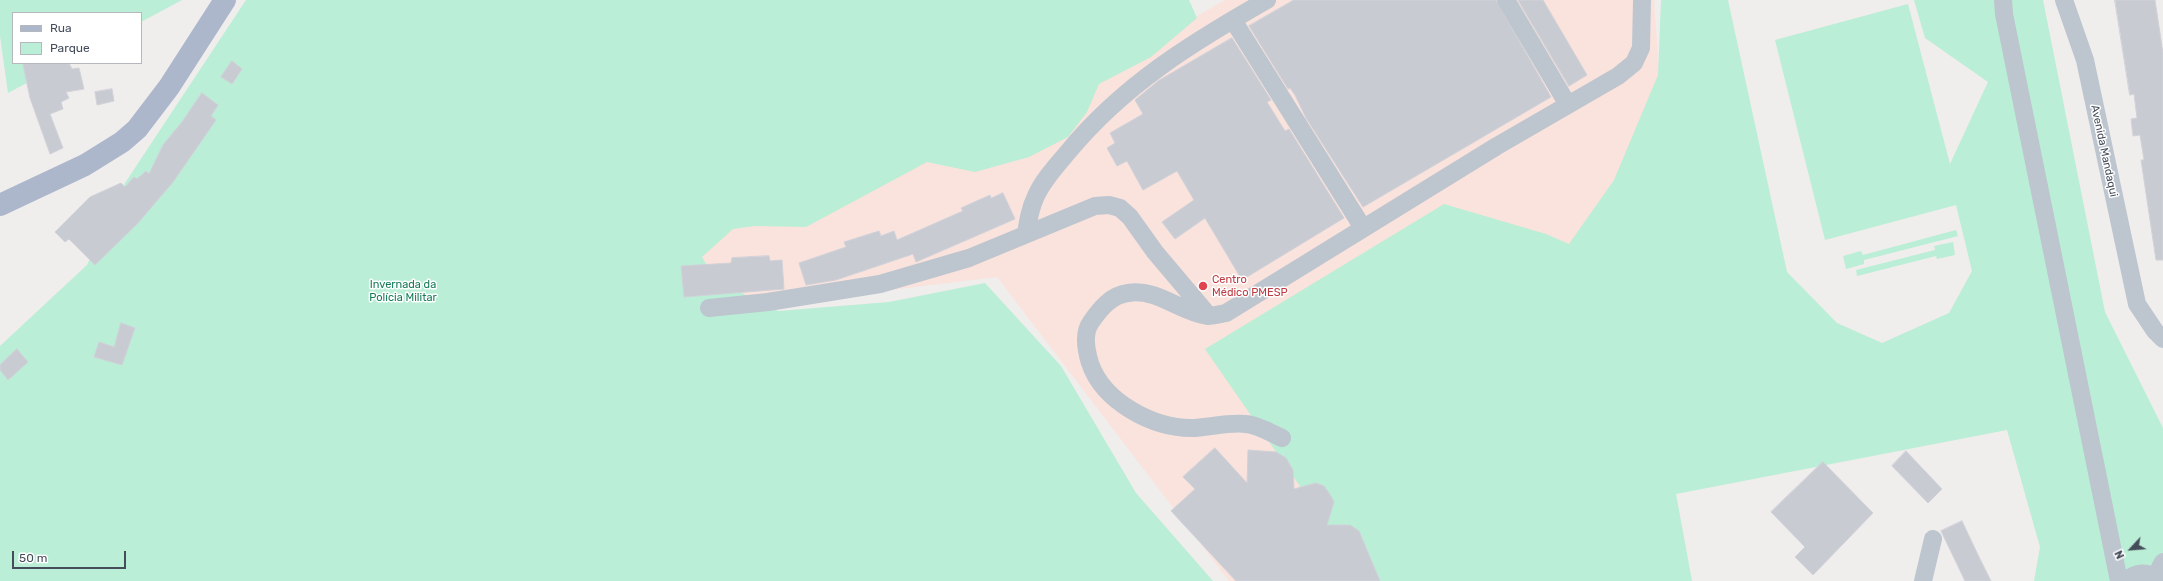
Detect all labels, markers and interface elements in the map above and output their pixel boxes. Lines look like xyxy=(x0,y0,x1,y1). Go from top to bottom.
legend xyxy=(12,12,142,64)
text: Rua xyxy=(50,21,72,35)
text: Parque xyxy=(50,41,90,55)
street label: Avenida Mandaqui xyxy=(2088,104,2120,198)
place label: Centro Médico PMESP xyxy=(1212,273,1288,299)
park label: Invernada da Polícia Militar xyxy=(369,278,437,304)
marker: Centro Médico PMESP xyxy=(1197,280,1209,292)
north arrow xyxy=(2111,529,2151,569)
scale bar xyxy=(14,543,128,569)
text: N xyxy=(2112,548,2127,561)
text: 50 m xyxy=(19,551,47,565)

